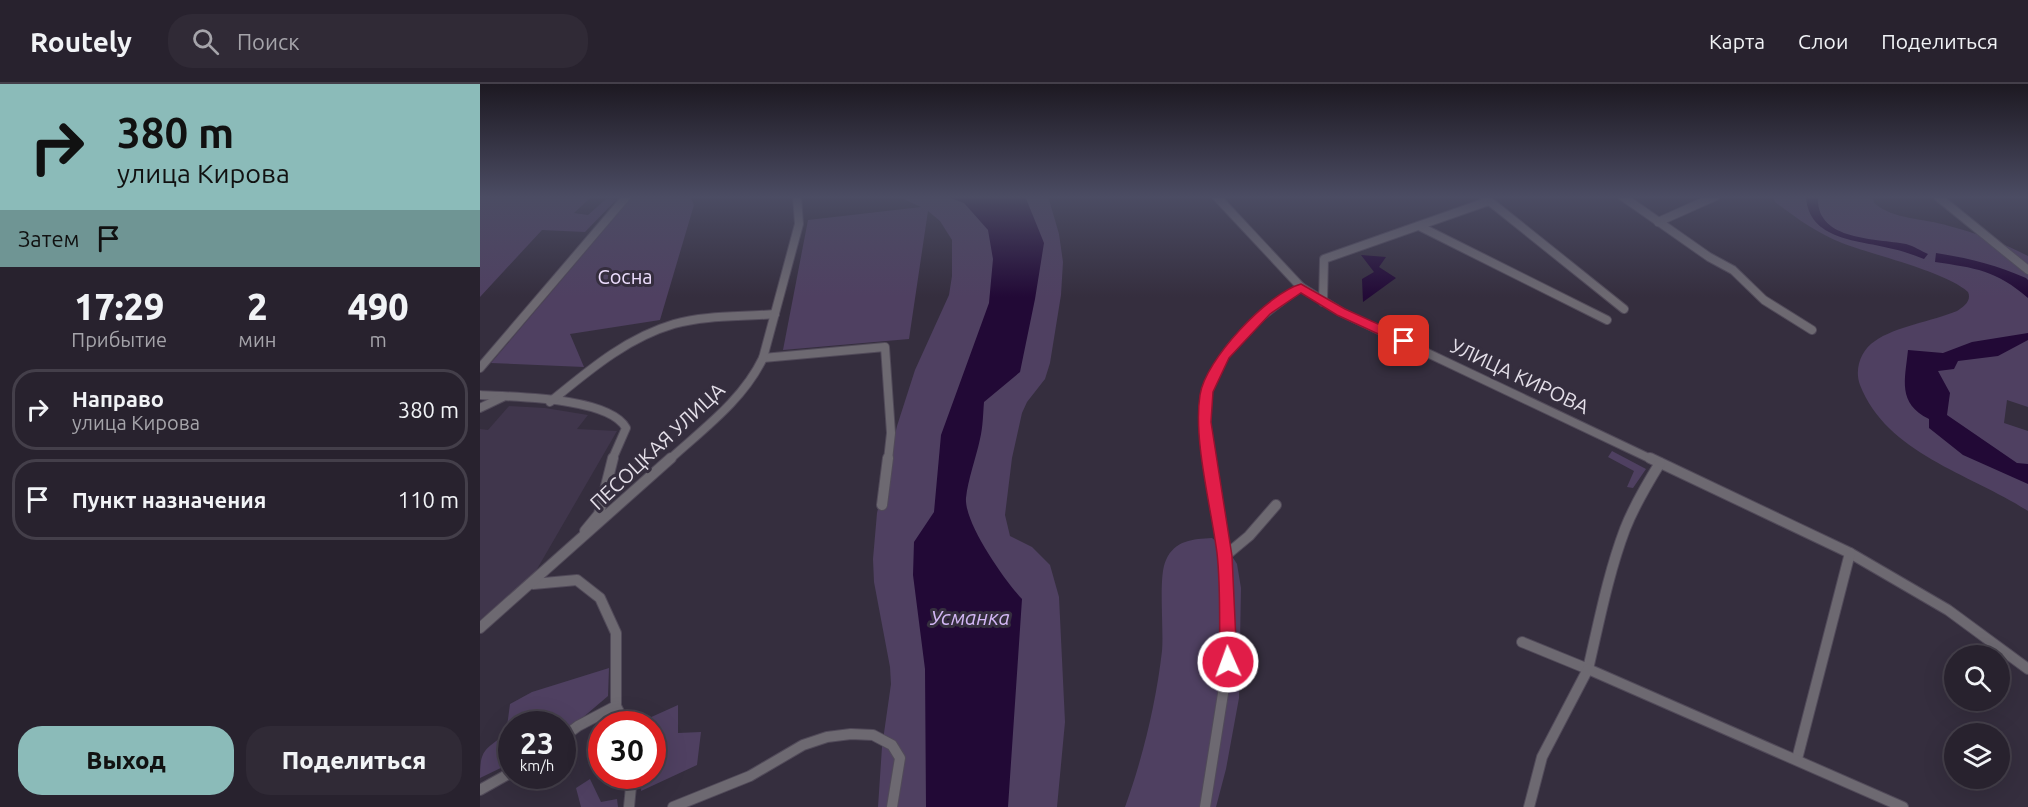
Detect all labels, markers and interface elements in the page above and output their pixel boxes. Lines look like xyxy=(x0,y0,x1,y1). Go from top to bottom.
search box xyxy=(168,14,588,68)
icon: search xyxy=(189,25,222,58)
text: Routely xyxy=(30,26,132,57)
text: Поиск xyxy=(237,29,300,54)
text: Карта xyxy=(1709,29,1765,53)
text: Слои xyxy=(1798,29,1848,53)
text: Поделиться xyxy=(1881,29,1998,53)
icon: right xyxy=(18,108,96,186)
text: 380 m xyxy=(117,109,234,156)
text: улица Кирова xyxy=(117,158,290,188)
icon: arrive xyxy=(92,222,125,255)
text: Затем xyxy=(18,226,80,251)
park label: Сосна xyxy=(597,265,653,288)
text: 17:29 xyxy=(74,286,164,327)
text: 2 xyxy=(247,286,268,327)
text: 490 xyxy=(348,286,409,327)
pin xyxy=(1378,315,1429,366)
icon: arrive xyxy=(1387,324,1420,357)
text: Прибытие xyxy=(71,328,167,351)
text: мин xyxy=(238,328,276,351)
text: m xyxy=(370,328,387,351)
street label: УЛИЦА КИРОВА xyxy=(1447,334,1593,418)
street label: ПЕСОЦКАЯ УЛИЦА xyxy=(585,378,729,514)
text: Направо xyxy=(72,386,164,411)
icon: right xyxy=(21,393,54,426)
text: 380 m xyxy=(398,397,459,422)
text: улица Кирова xyxy=(72,411,200,434)
icon: arrive xyxy=(21,483,54,516)
text: Пункт назначения xyxy=(72,487,266,512)
text: 110 m xyxy=(398,487,459,512)
water label: Усманка xyxy=(929,605,1010,629)
position arrow xyxy=(1196,630,1260,694)
map controls xyxy=(1944,645,2010,789)
button: search xyxy=(1944,645,2010,711)
speed limit sign: 30 xyxy=(588,711,666,789)
button: layers xyxy=(1944,723,2010,789)
button: Выход xyxy=(18,726,234,795)
button: Поделиться xyxy=(246,726,462,795)
text: 23 xyxy=(520,726,554,760)
text: km/h xyxy=(520,757,554,774)

